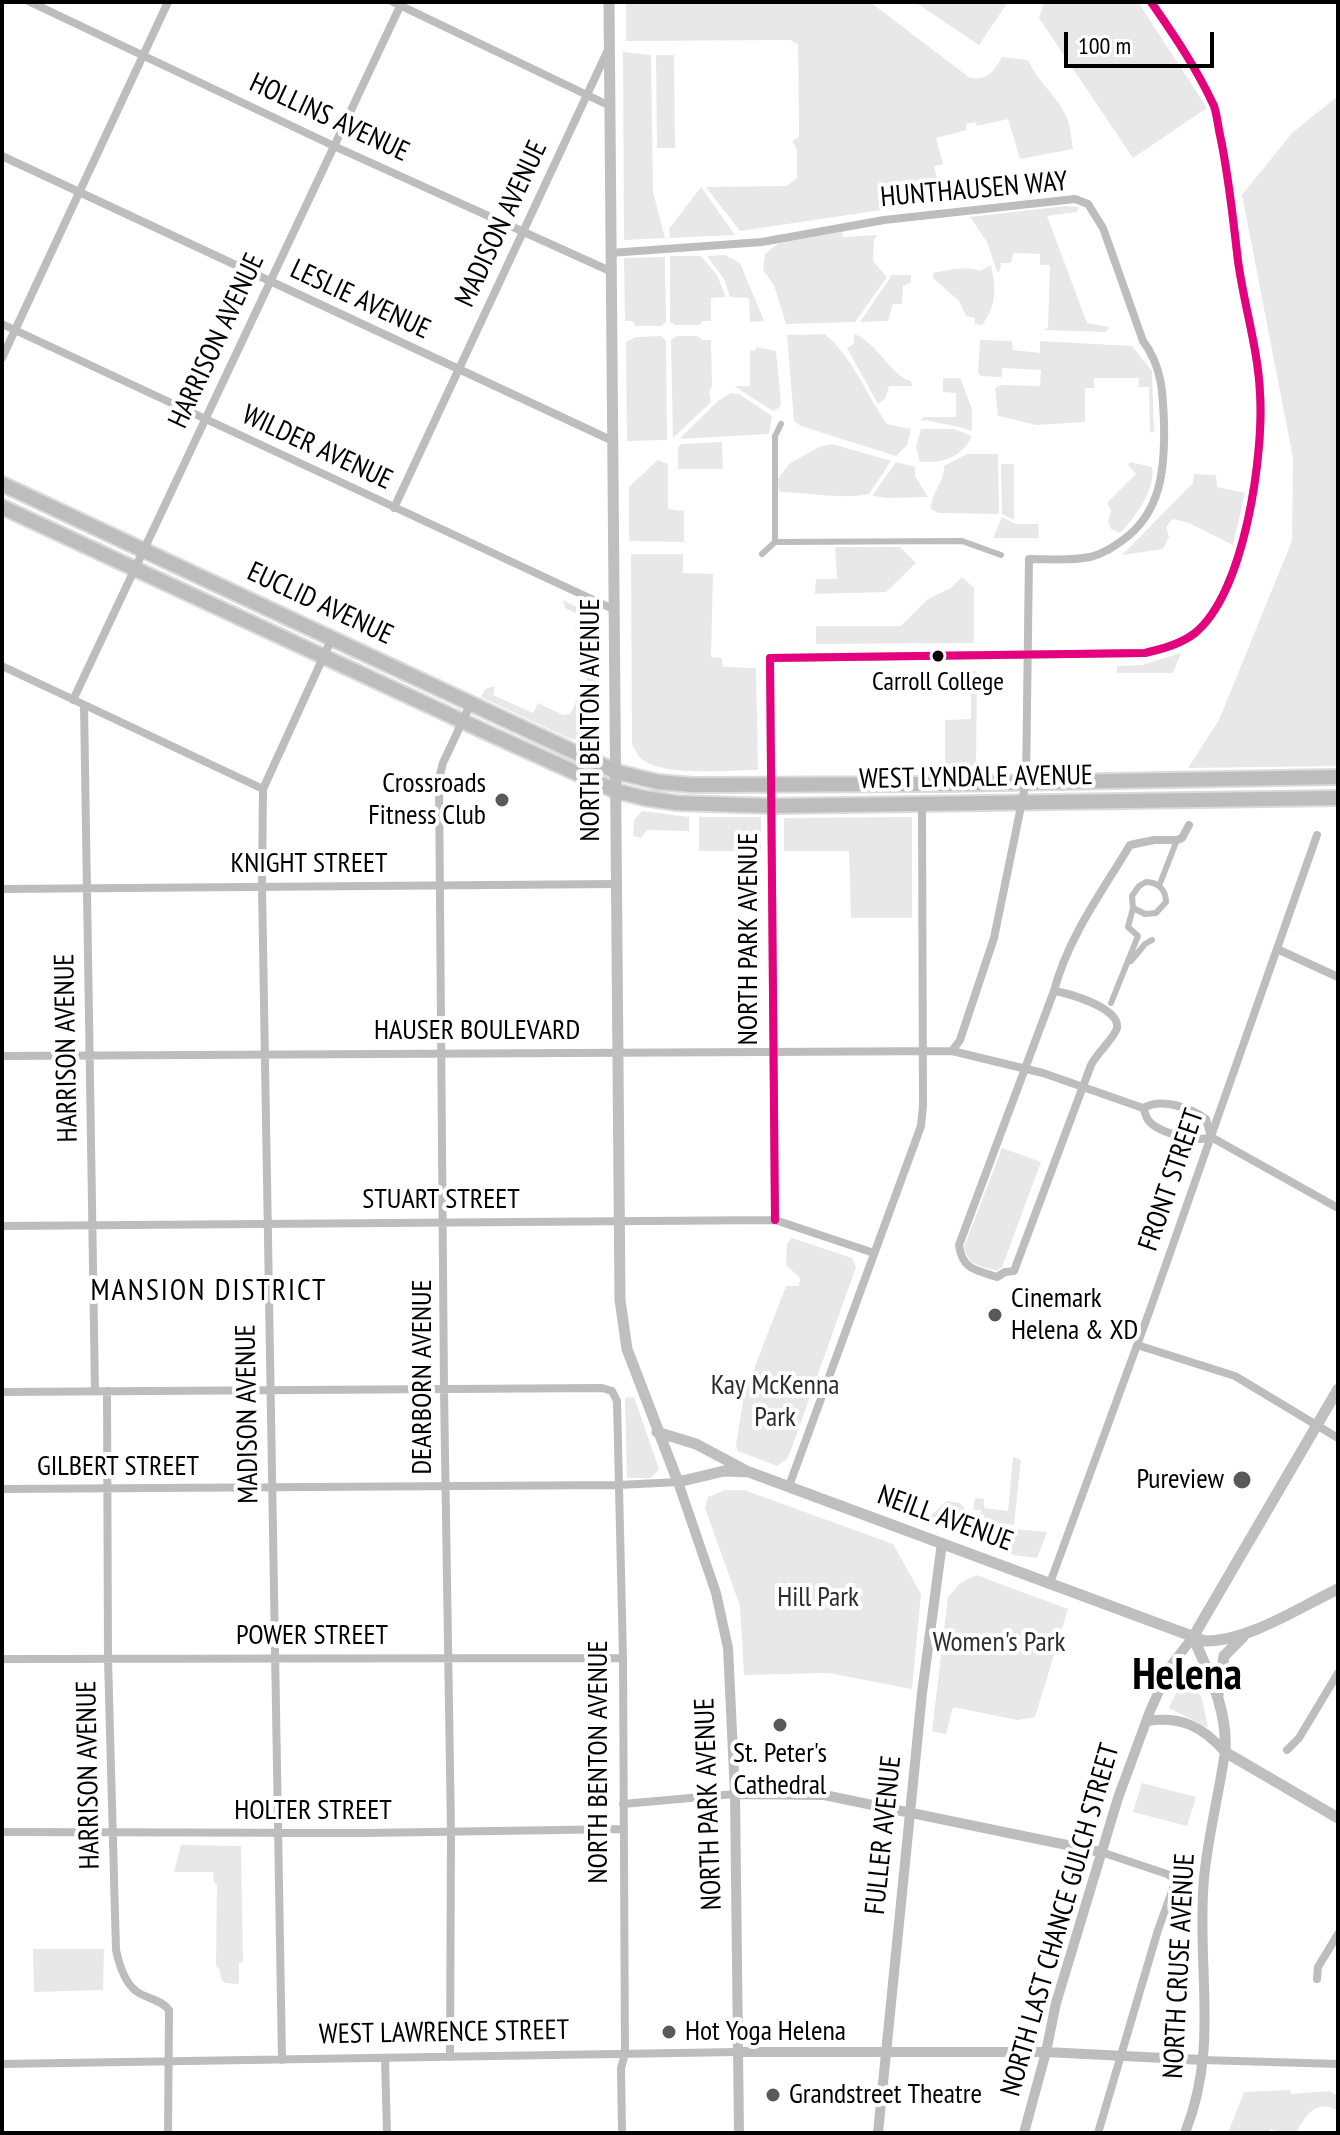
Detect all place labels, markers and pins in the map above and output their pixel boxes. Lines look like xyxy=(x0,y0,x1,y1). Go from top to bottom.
marker: Carroll College xyxy=(930,648,946,664)
place label: Carroll College xyxy=(872,667,1004,699)
place label: Crossroads Fitness Club xyxy=(368,767,486,833)
marker: Crossroads Fitness Club xyxy=(493,791,511,809)
place label: Cinemark Helena & XD xyxy=(1011,1282,1138,1348)
marker: Cinemark Helena & XD xyxy=(986,1306,1004,1324)
place label: Pureview xyxy=(1136,1463,1224,1497)
marker: Pureview xyxy=(1231,1469,1253,1491)
marker: St. Peter's Cathedral xyxy=(771,1716,789,1734)
place label: St. Peter's Cathedral xyxy=(733,1737,827,1803)
place label: Hot Yoga Helena xyxy=(685,2015,846,2049)
marker: Hot Yoga Helena xyxy=(660,2023,678,2041)
place label: Grandstreet Theatre xyxy=(789,2078,982,2112)
marker: Grandstreet Theatre xyxy=(764,2086,782,2104)

